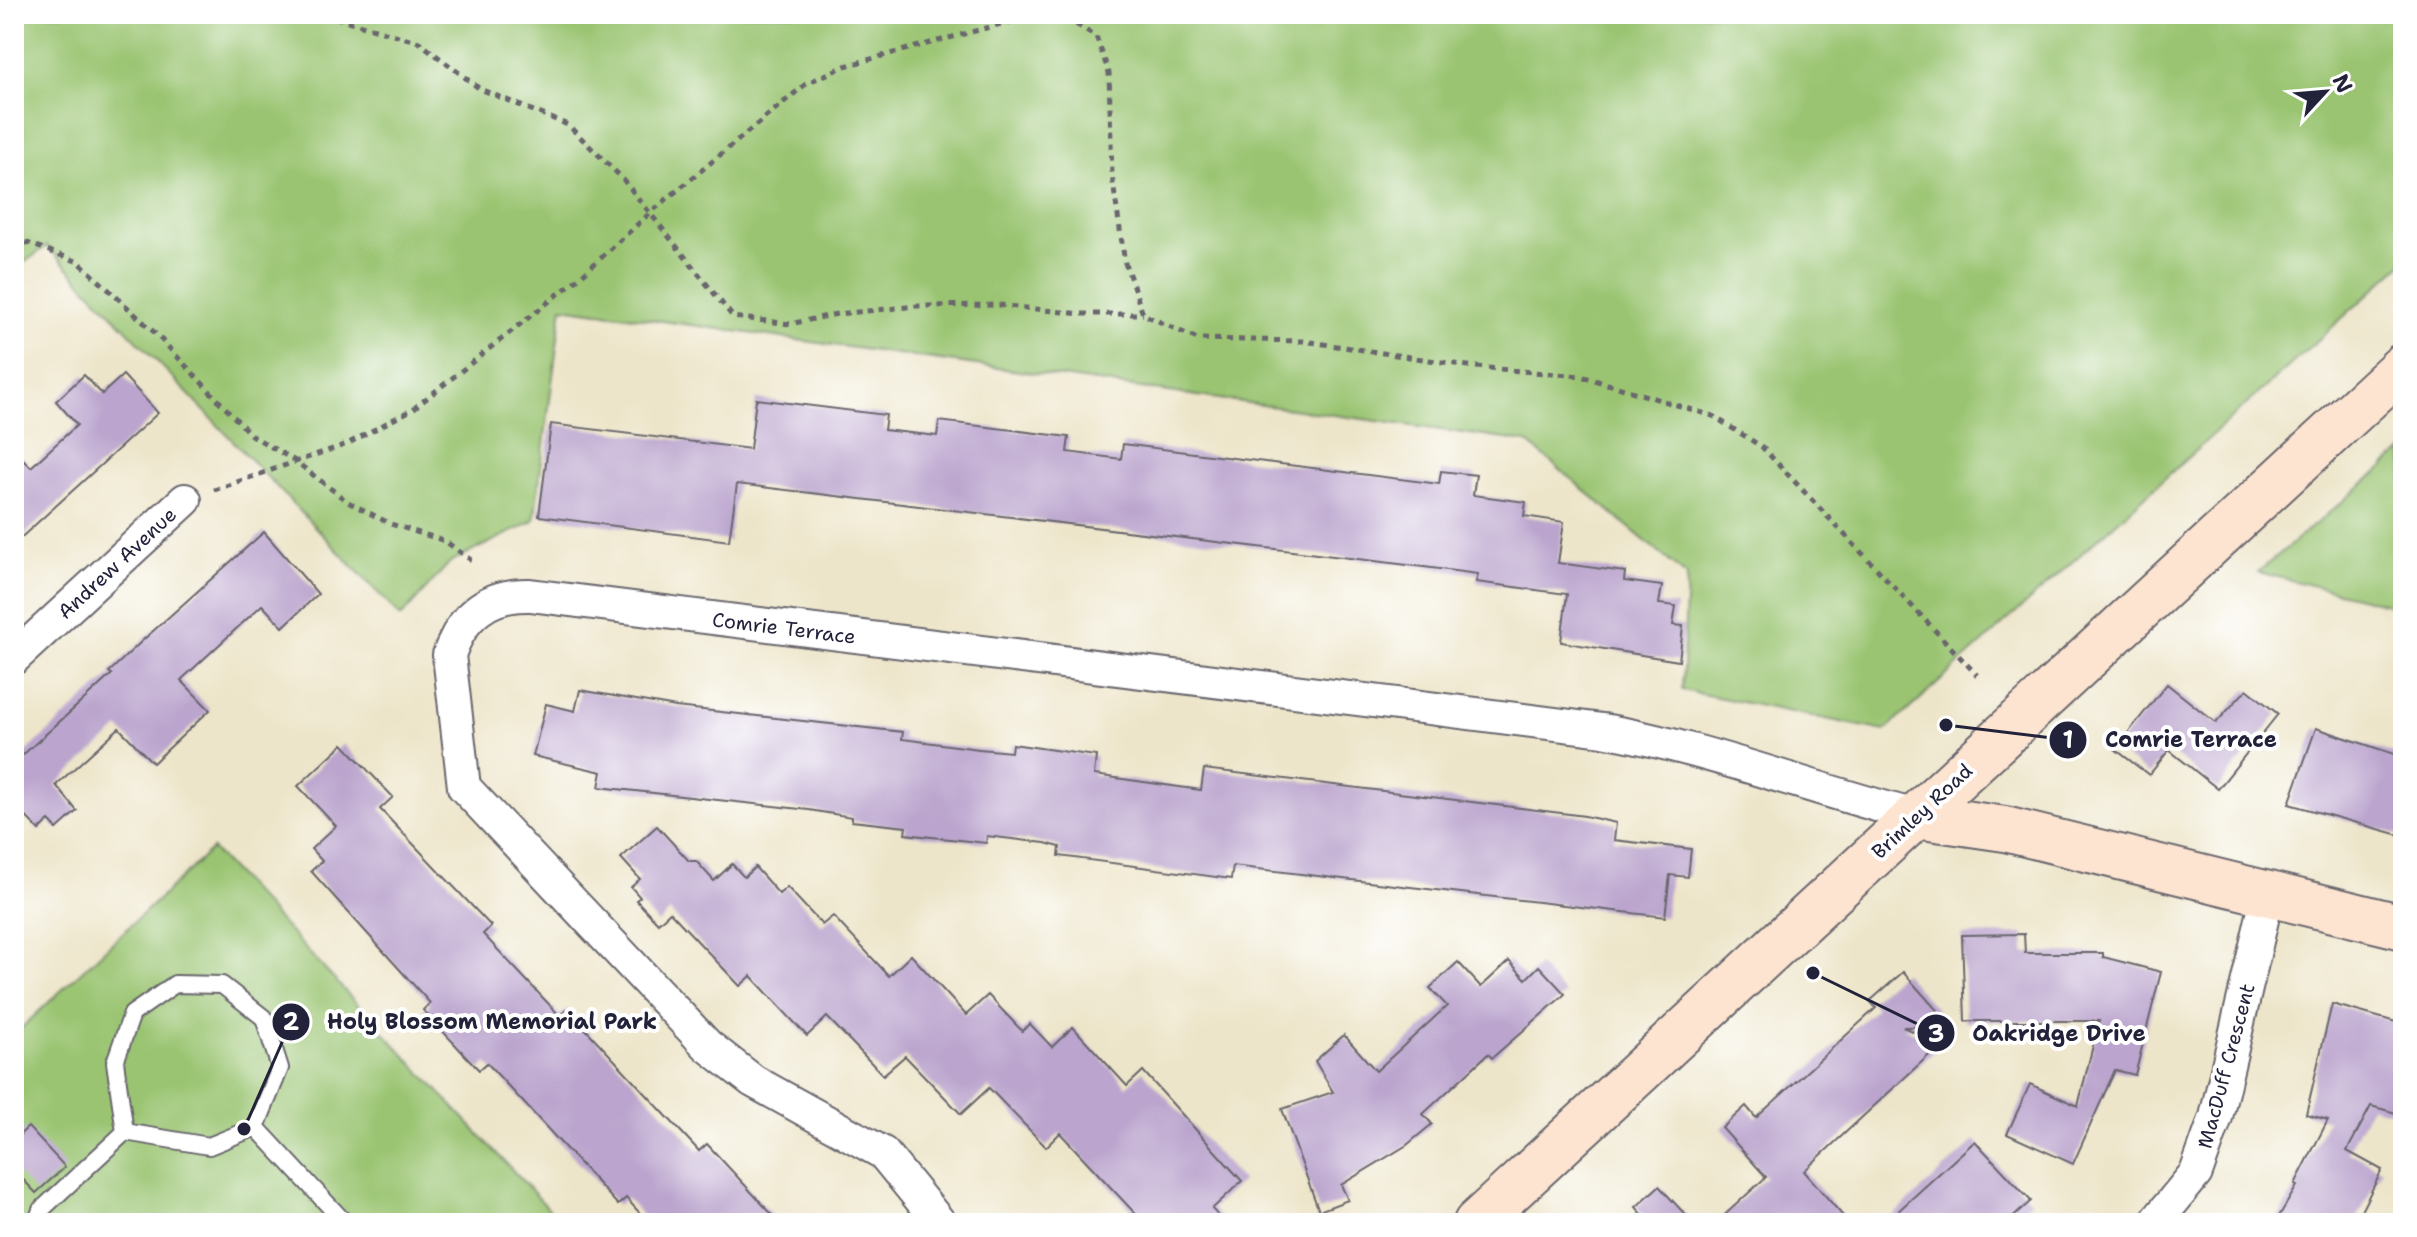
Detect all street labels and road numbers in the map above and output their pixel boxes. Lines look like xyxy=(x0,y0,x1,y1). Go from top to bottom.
street label: Andrew Avenue xyxy=(52,501,182,625)
street label: Comrie Terrace xyxy=(711,606,857,650)
street label: Brimley Road xyxy=(1866,757,1978,864)
street label: MacDuff Crescent xyxy=(2191,981,2261,1151)

